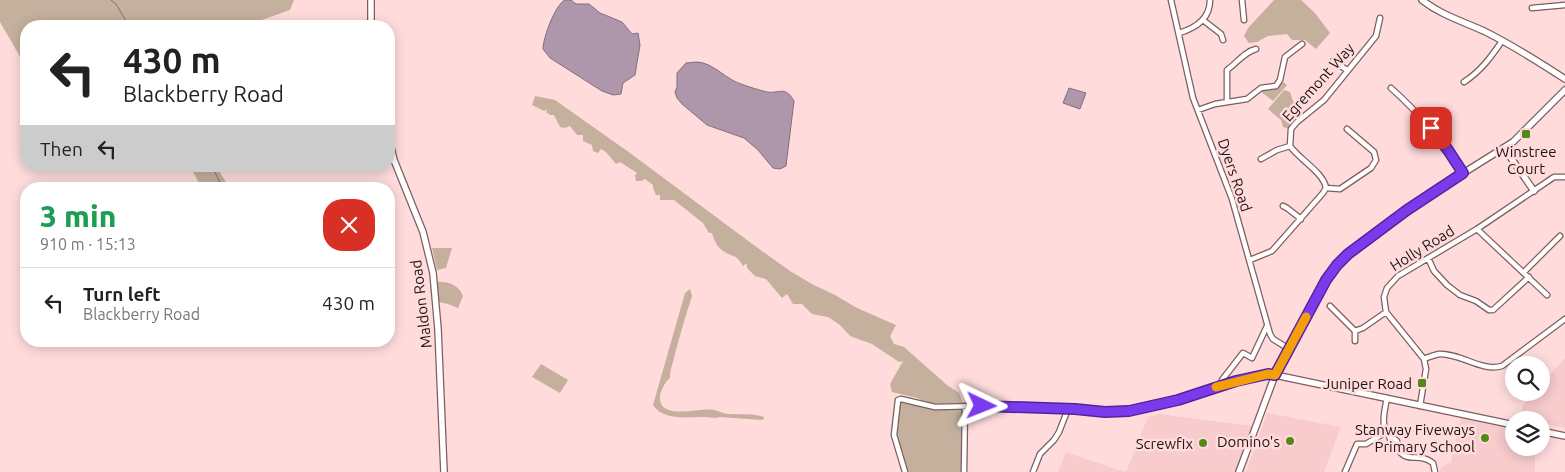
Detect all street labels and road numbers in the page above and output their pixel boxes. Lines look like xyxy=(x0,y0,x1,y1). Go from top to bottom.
street label: Egremont Way xyxy=(1279,40,1357,124)
street label: Dyers Road xyxy=(1215,136,1255,214)
street label: Holly Road xyxy=(1387,222,1457,274)
street label: Maldon Road xyxy=(407,259,435,349)

